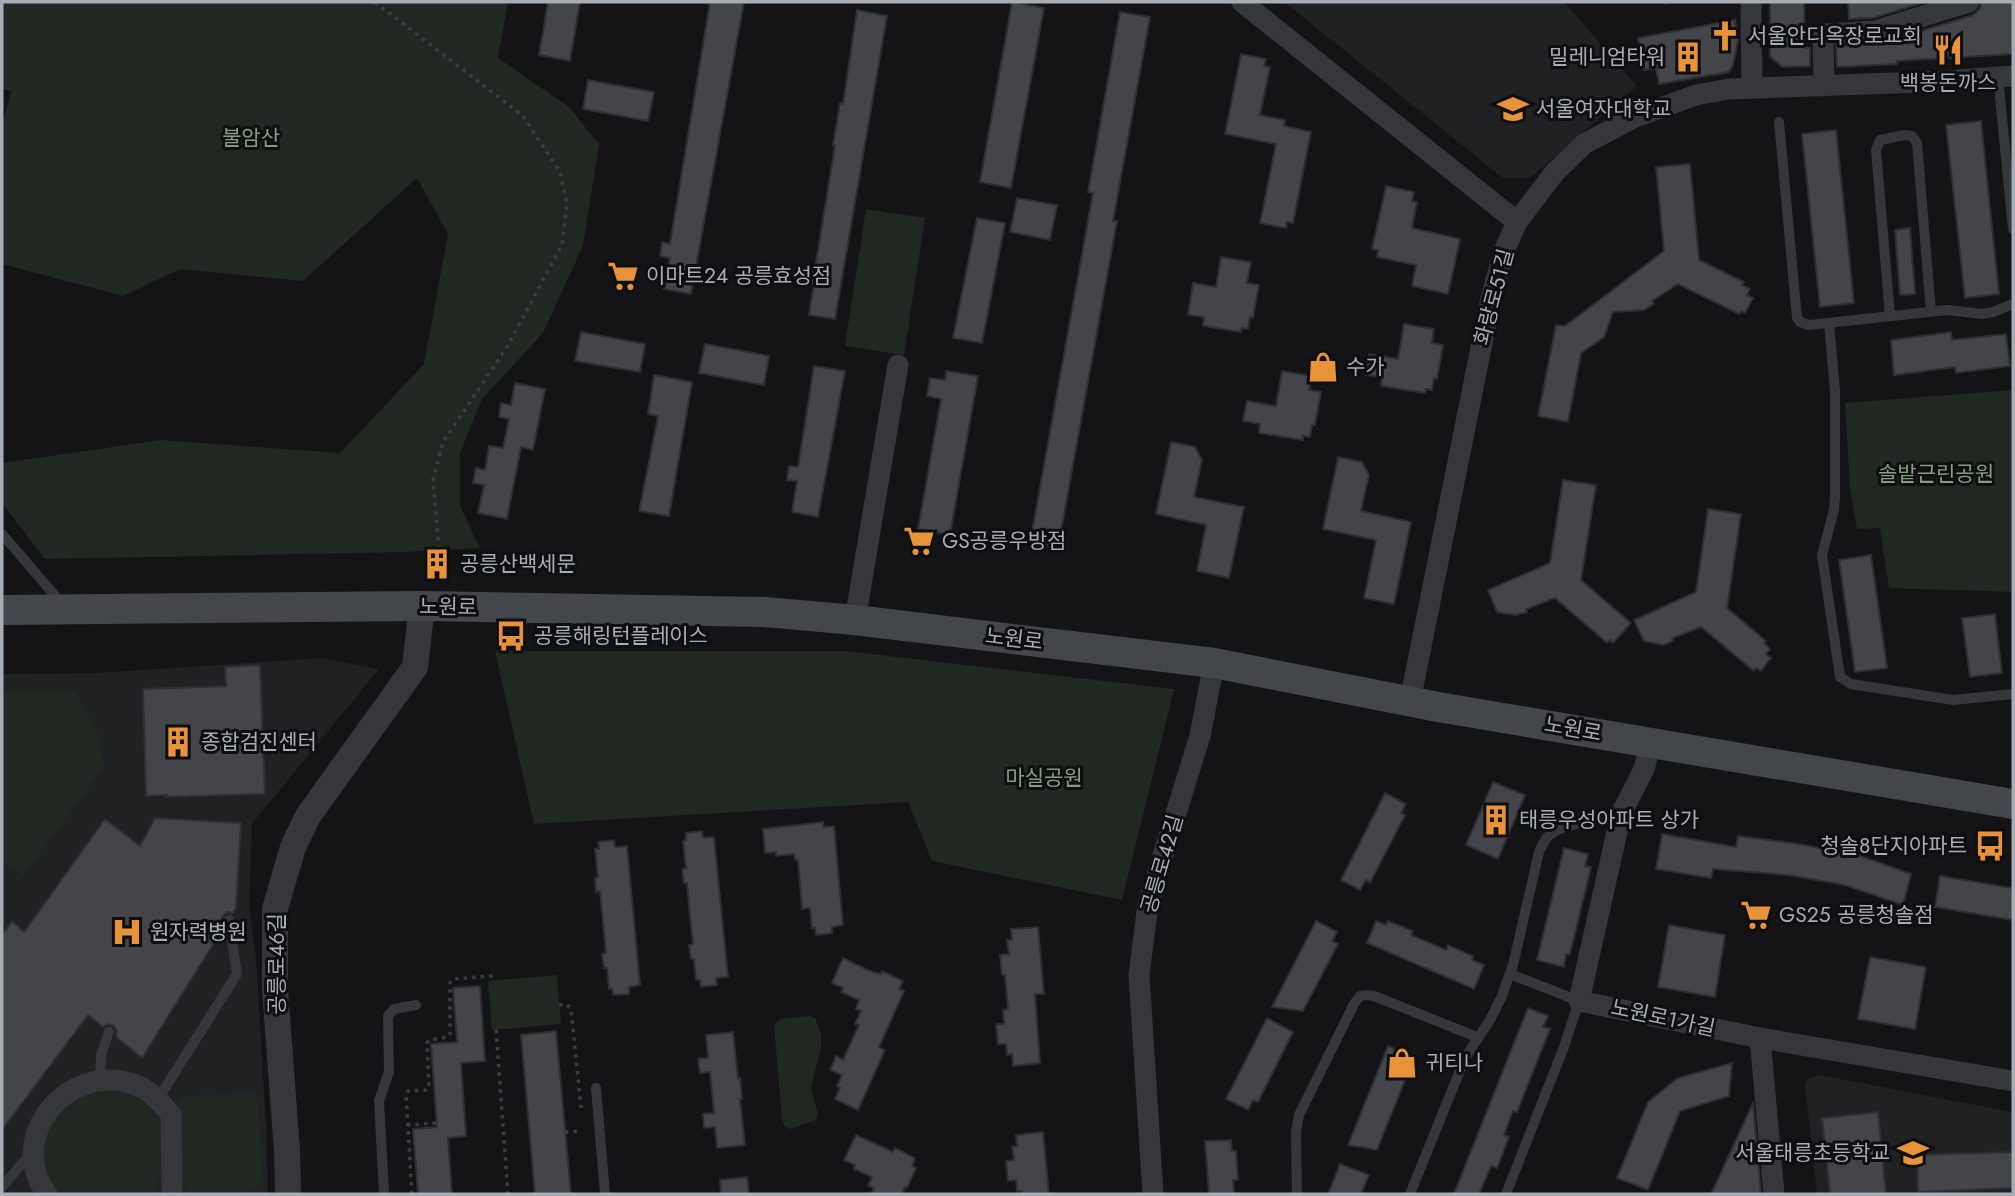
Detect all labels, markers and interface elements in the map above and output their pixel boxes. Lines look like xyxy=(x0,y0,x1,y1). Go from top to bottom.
church icon: 서울안디옥장로교회 xyxy=(1708,19,1742,53)
place label: 서울안디옥장로교회 xyxy=(1748,21,1922,51)
restaurant icon: 백봉돈까스 xyxy=(1931,33,1965,67)
building icon: 밀레니엄타워 xyxy=(1671,40,1705,74)
place label: 밀레니엄타워 xyxy=(1549,42,1665,72)
place label: 백봉돈까스 xyxy=(1900,68,1996,98)
school or university icon: 서울여자대학교 xyxy=(1496,92,1530,126)
place label: 서울여자대학교 xyxy=(1536,94,1671,124)
park label: 불암산 xyxy=(222,123,280,153)
street label: 화랑로51길 xyxy=(1467,246,1521,348)
supermarket icon: 이마트24 공릉효성점 xyxy=(606,259,640,293)
place label: 이마트24 공릉효성점 xyxy=(646,261,831,291)
shop icon: 수가 xyxy=(1306,350,1340,384)
place label: 수가 xyxy=(1346,352,1385,382)
park label: 솔밭근린공원 xyxy=(1878,459,1994,489)
supermarket icon: GS공릉우방점 xyxy=(902,524,936,558)
place label: GS공릉우방점 xyxy=(942,526,1066,556)
building icon: 공릉산백세문 xyxy=(420,547,454,581)
place label: 공릉산백세문 xyxy=(460,549,576,579)
street label: 노원로 xyxy=(419,591,477,623)
bus stop icon: 공릉해링턴플레이스 xyxy=(494,619,528,653)
place label: 공릉해링턴플레이스 xyxy=(534,621,708,651)
street label: 노원로 xyxy=(983,621,1045,657)
street label: 노원로 xyxy=(1542,709,1604,749)
building icon: 종합검진센터 xyxy=(161,725,195,759)
place label: 종합검진센터 xyxy=(201,727,317,757)
park label: 마실공원 xyxy=(1005,763,1083,793)
building icon: 태릉우성아파트 상가 xyxy=(1479,803,1513,837)
place label: 태릉우성아파트 상가 xyxy=(1519,805,1699,835)
street label: 공릉로42길 xyxy=(1134,811,1190,917)
bus stop icon: 청솔8단지아파트 xyxy=(1973,829,2007,863)
place label: 청솔8단지아파트 xyxy=(1820,831,1967,861)
supermarket icon: GS25 공릉청솔점 xyxy=(1739,898,1773,932)
place label: GS25 공릉청솔점 xyxy=(1779,900,1933,930)
street label: 공릉로46길 xyxy=(262,913,292,1015)
hospital icon: 원자력병원 xyxy=(110,915,144,949)
place label: 원자력병원 xyxy=(150,917,247,947)
street label: 노원로1가길 xyxy=(1608,992,1718,1044)
shop icon: 귀티나 xyxy=(1385,1046,1419,1080)
place label: 귀티나 xyxy=(1425,1048,1483,1078)
school or university icon: 서울태릉초등학교 xyxy=(1896,1136,1930,1170)
place label: 서울태릉초등학교 xyxy=(1735,1138,1890,1168)

